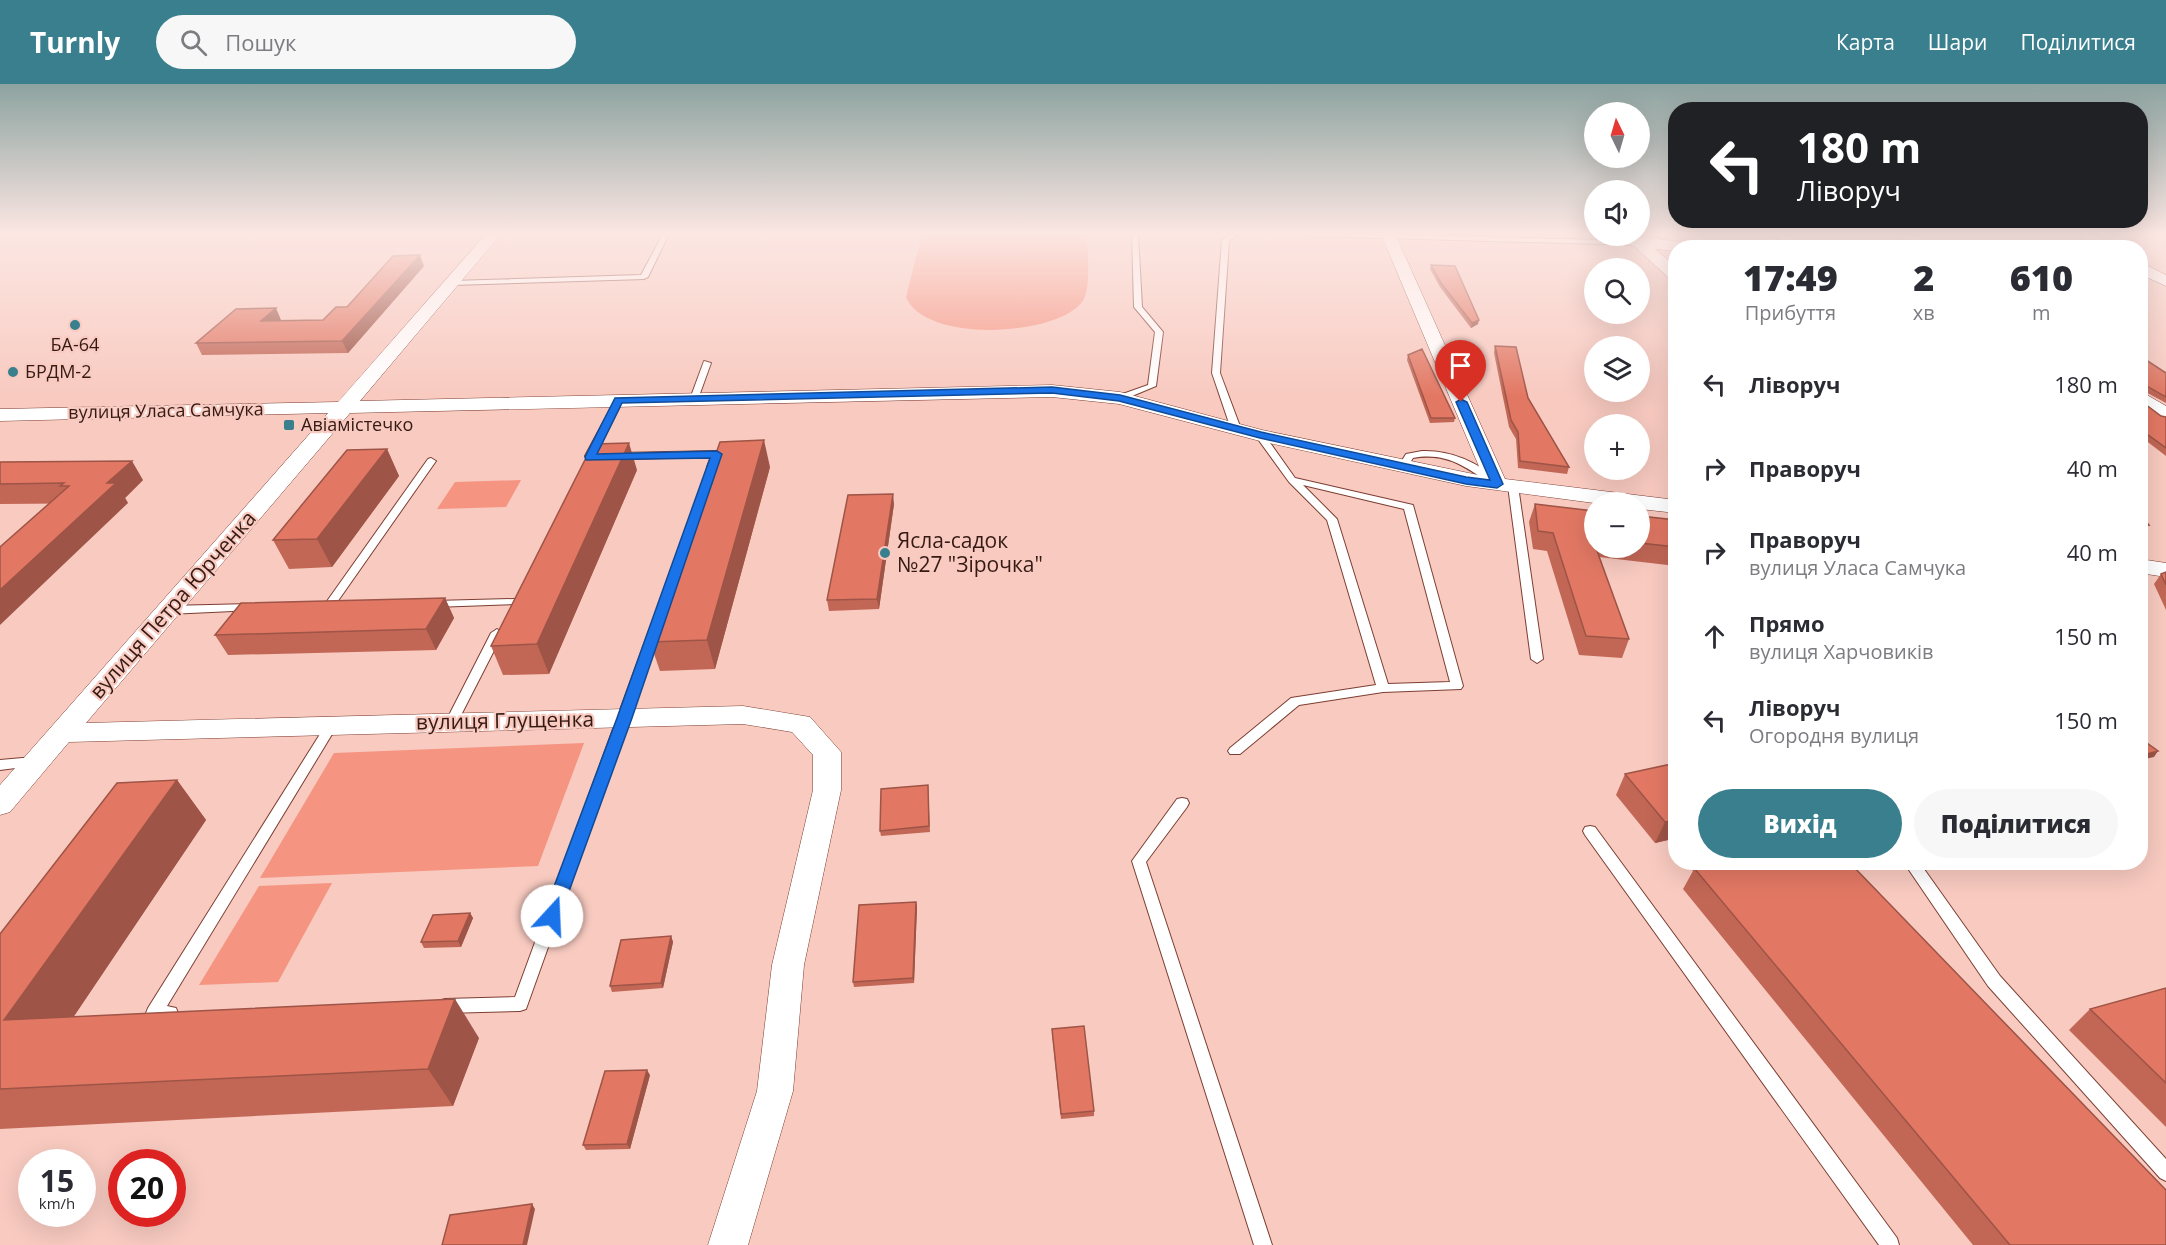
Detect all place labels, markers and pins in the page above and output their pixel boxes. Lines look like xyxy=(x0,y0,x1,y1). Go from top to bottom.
marker: БА-64 xyxy=(68,318,82,332)
place label: БА-64 xyxy=(51,332,99,356)
pin xyxy=(1435,340,1486,402)
place label: БРДМ-2 xyxy=(25,359,91,383)
marker: БРДМ-2 xyxy=(6,365,20,379)
place label: Авіамістечко xyxy=(301,412,413,436)
marker: Авіамістечко xyxy=(282,418,296,432)
place label: Ясла-садок №27 "Зірочка" xyxy=(897,526,1043,578)
marker: Ясла-садок №27 "Зірочка" xyxy=(878,546,892,560)

